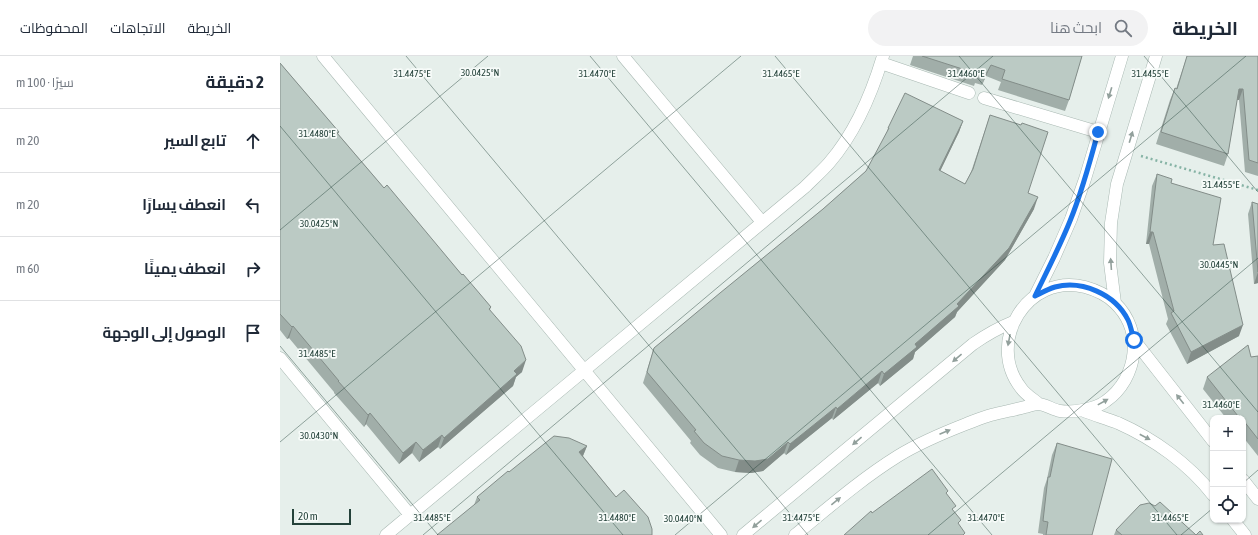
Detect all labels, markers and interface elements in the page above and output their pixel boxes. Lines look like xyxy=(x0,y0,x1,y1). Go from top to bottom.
search box xyxy=(868,10,1148,46)
icon: search xyxy=(1112,17,1134,39)
text: الخريطة xyxy=(1172,17,1238,39)
text: ابحث هنا xyxy=(1050,19,1102,36)
text: المحفوظات xyxy=(20,20,88,36)
text: الاتجاهات xyxy=(110,20,166,36)
text: الخريطة xyxy=(188,20,231,36)
text: 30.0425°N xyxy=(461,67,499,78)
text: 31.4475°E xyxy=(394,68,431,79)
text: 31.4470°E xyxy=(579,68,616,79)
text: 31.4465°E xyxy=(763,68,800,79)
text: 31.4460°E xyxy=(948,68,985,79)
text: 31.4455°E xyxy=(1132,68,1169,79)
text: 2 دقيقة xyxy=(206,72,264,92)
text: سيرًا · 100 m xyxy=(16,75,74,90)
one-way arrow xyxy=(1107,88,1113,100)
route end xyxy=(1089,123,1107,141)
text: 31.4480°E xyxy=(299,128,336,139)
icon: ahead xyxy=(242,130,264,152)
one-way arrow xyxy=(1129,130,1135,142)
text: تابع السير xyxy=(164,132,226,149)
text: 20 m xyxy=(16,133,39,148)
text: 31.4455°E xyxy=(1203,179,1240,190)
icon: left xyxy=(242,194,264,216)
text: انعطف يسارًا xyxy=(142,196,226,213)
text: 20 m xyxy=(16,197,39,212)
text: 30.0425°N xyxy=(300,218,338,229)
one-way arrow xyxy=(1108,257,1114,270)
icon: right xyxy=(242,258,264,280)
text: 30.0445°N xyxy=(1200,259,1238,270)
text: انعطف يمينًا xyxy=(144,260,226,277)
text: 60 m xyxy=(16,261,39,276)
icon: arrive xyxy=(242,322,264,344)
text: الوصول إلى الوجهة xyxy=(102,324,226,341)
route start xyxy=(1125,331,1143,349)
one-way arrow xyxy=(1005,334,1011,346)
text: 31.4485°E xyxy=(299,348,336,359)
one-way arrow xyxy=(952,353,962,362)
one-way arrow xyxy=(1176,394,1185,405)
one-way arrow xyxy=(1097,399,1109,405)
text: 31.4460°E xyxy=(1203,399,1240,410)
map controls xyxy=(1210,415,1246,523)
button: + xyxy=(1210,415,1246,451)
one-way arrow xyxy=(940,429,951,435)
text: 30.0430°N xyxy=(300,430,338,441)
one-way arrow xyxy=(1139,434,1151,441)
one-way arrow xyxy=(852,436,862,445)
button: − xyxy=(1210,451,1246,487)
button: locate xyxy=(1210,487,1246,523)
one-way arrow xyxy=(831,497,842,506)
scale bar xyxy=(292,507,351,526)
text: 20 m xyxy=(298,510,318,522)
text: 31.4485°E xyxy=(414,512,451,523)
text: 31.4480°E xyxy=(599,512,636,523)
text: 31.4475°E xyxy=(783,512,820,523)
text: 31.4470°E xyxy=(968,512,1005,523)
text: 31.4465°E xyxy=(1152,512,1189,523)
text: 30.0440°N xyxy=(664,513,702,524)
one-way arrow xyxy=(752,519,762,528)

